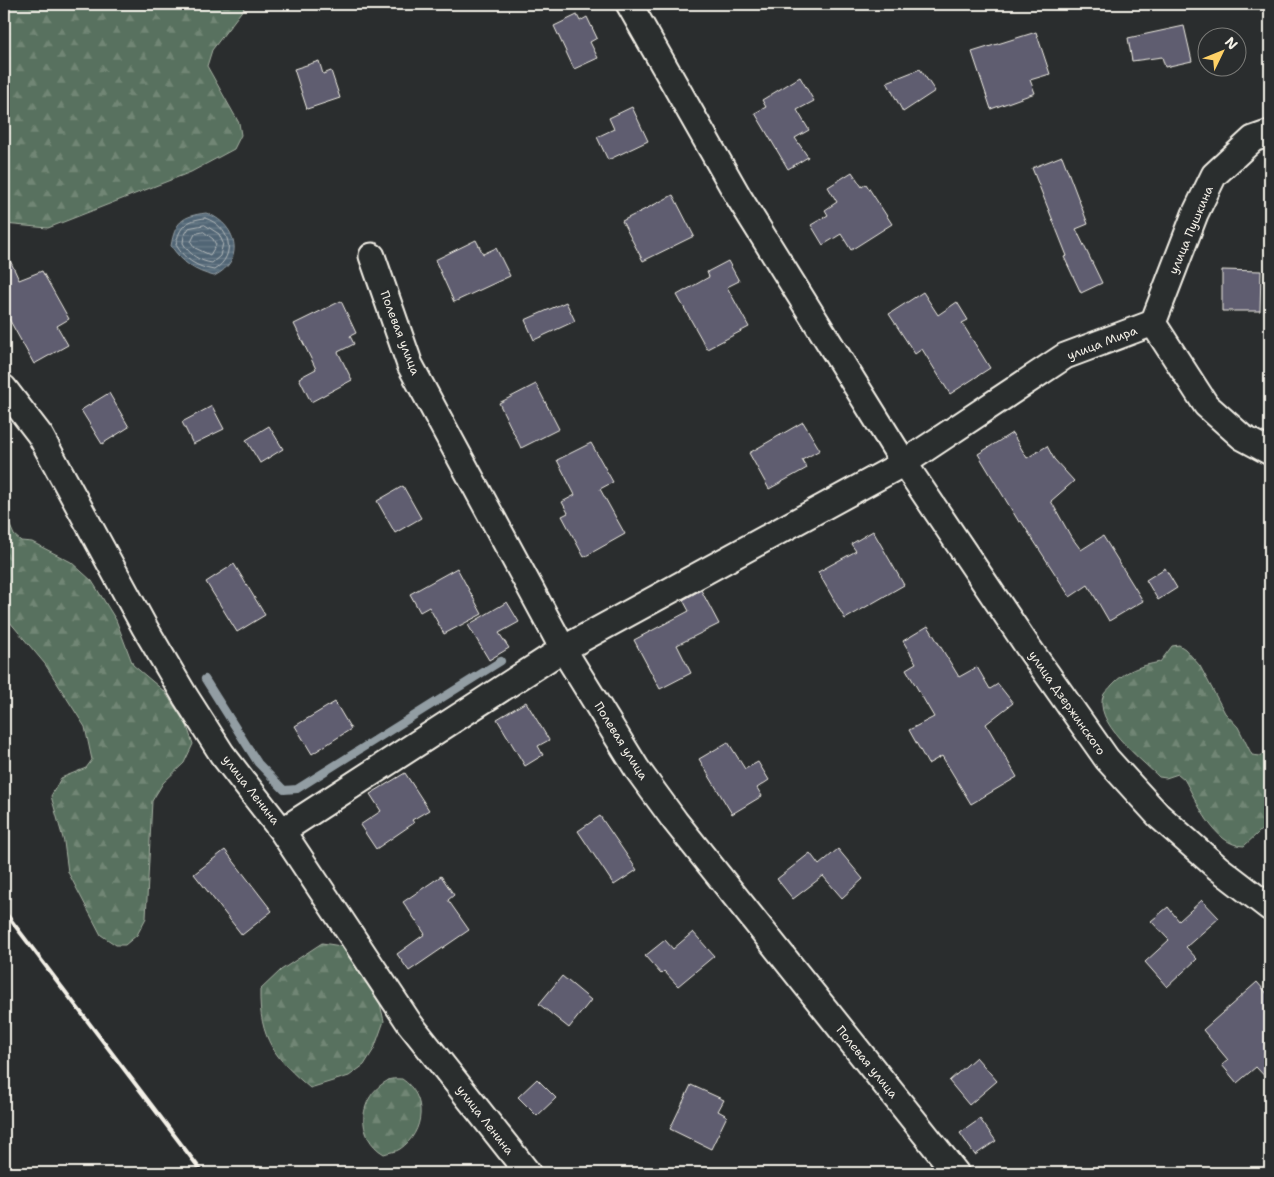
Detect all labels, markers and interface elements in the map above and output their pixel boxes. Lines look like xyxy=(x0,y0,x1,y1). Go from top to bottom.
north arrow xyxy=(1196,28,1246,78)
text: N xyxy=(1221,33,1242,53)
street label: улица Пушкина xyxy=(1165,183,1217,276)
street label: Полевая улица xyxy=(377,289,424,378)
street label: улица Мира xyxy=(1065,322,1140,364)
street label: улица Дзержинского xyxy=(1025,648,1109,758)
street label: Полевая улица xyxy=(591,699,652,783)
street label: улица Ленина xyxy=(219,752,284,829)
street label: Полевая улица xyxy=(833,1022,902,1102)
street label: улица Ленина xyxy=(453,1082,518,1159)

